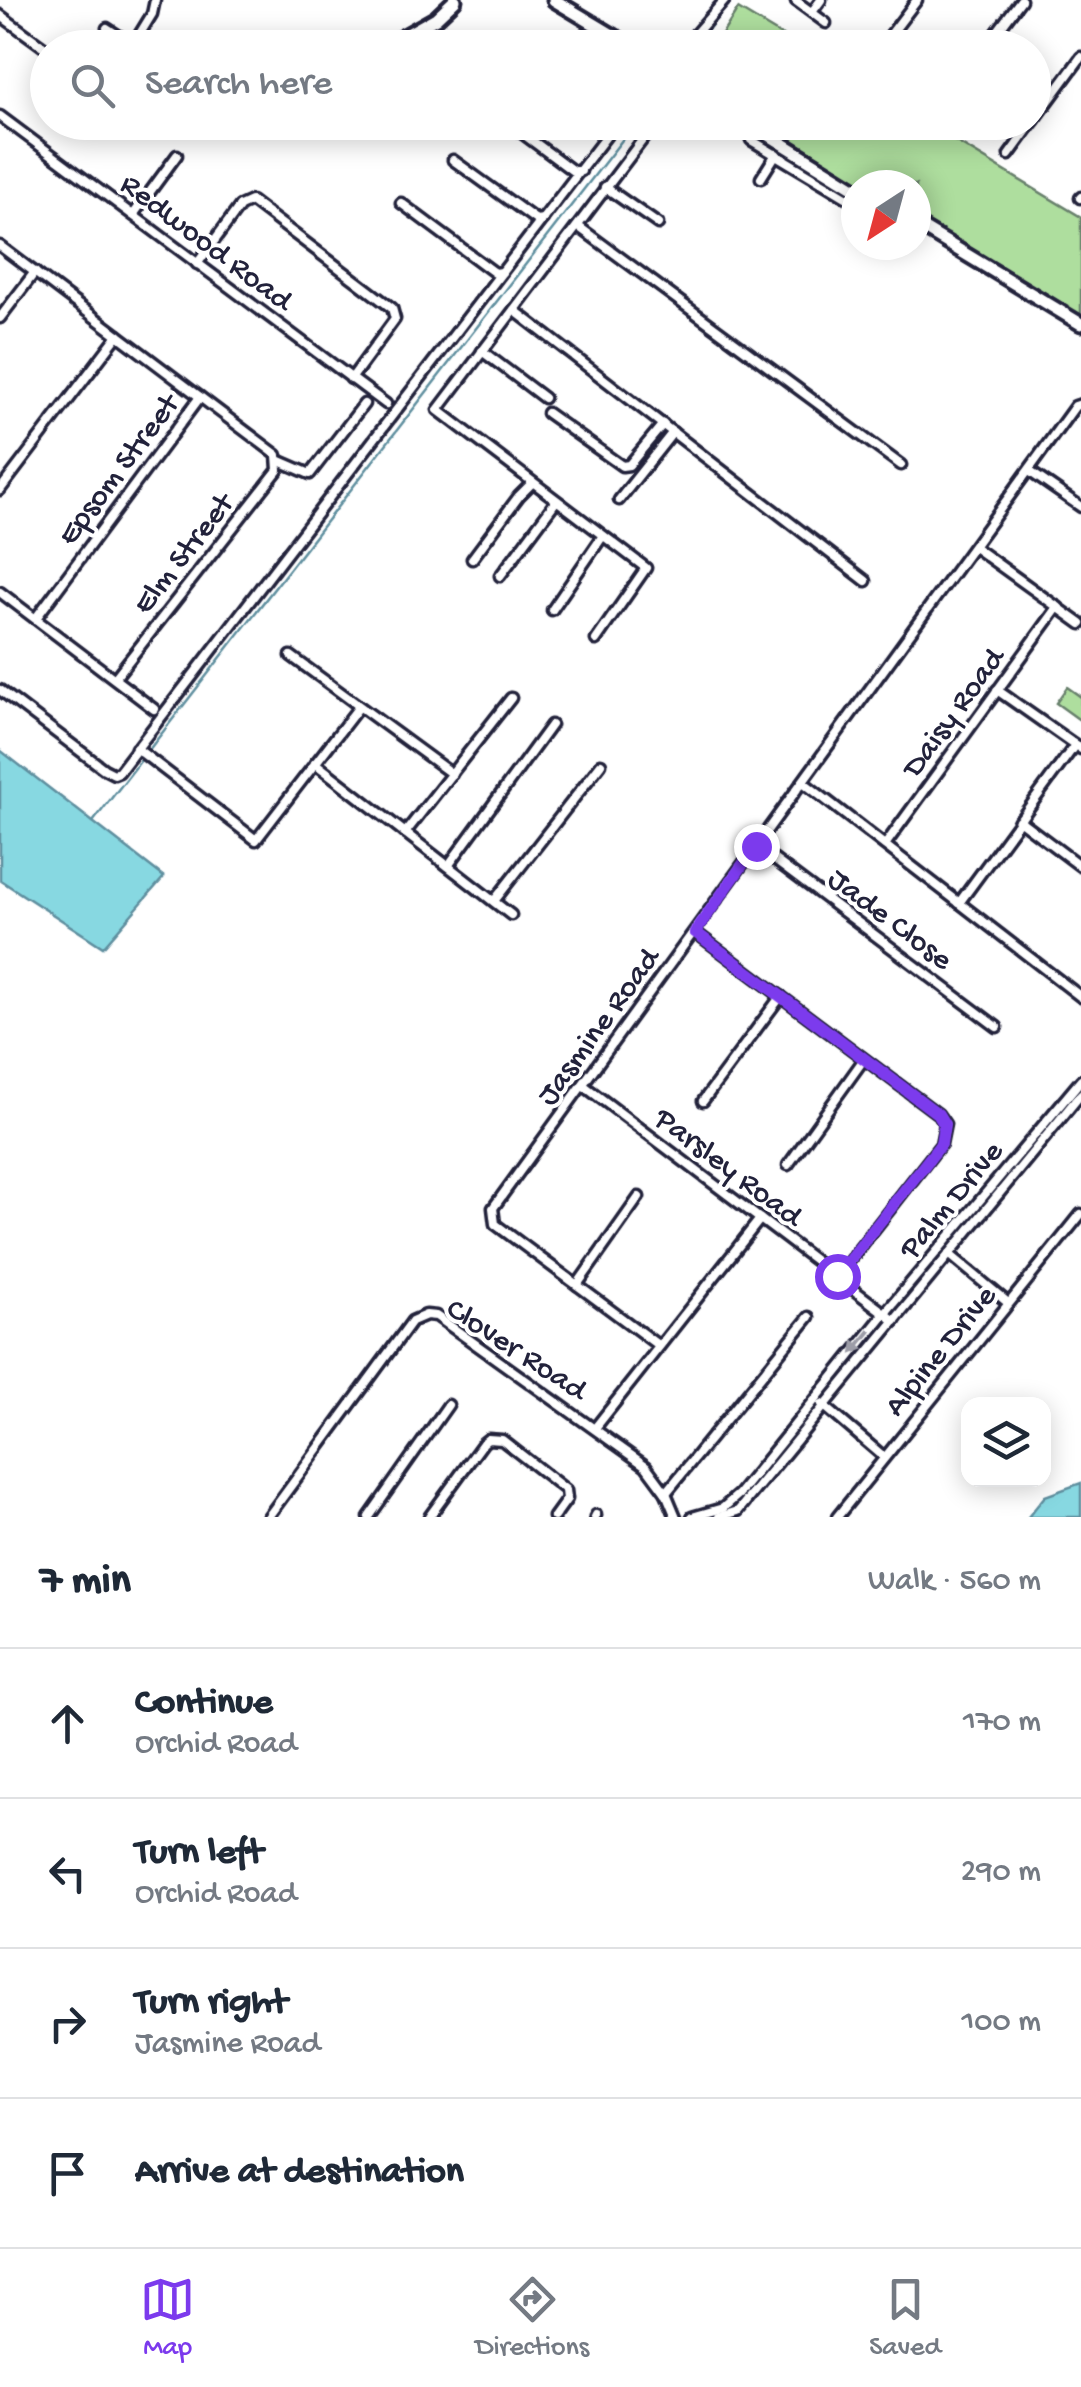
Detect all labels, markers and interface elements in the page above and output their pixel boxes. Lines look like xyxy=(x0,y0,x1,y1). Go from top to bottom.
search box xyxy=(30,30,1051,140)
icon: search xyxy=(65,58,120,113)
text: Search here xyxy=(145,63,332,107)
street label: Redwood Road xyxy=(111,167,301,323)
north arrow xyxy=(841,170,931,260)
street label: Epsom Street xyxy=(51,385,191,554)
street label: Elm Street xyxy=(126,485,246,623)
street label: Daisy Road xyxy=(894,640,1016,788)
route end xyxy=(734,824,780,870)
street label: Jade Close xyxy=(819,862,959,981)
street label: Jasmine Road xyxy=(530,940,671,1114)
street label: Parsley Road xyxy=(645,1100,810,1238)
street label: Palm Drive xyxy=(892,1134,1014,1269)
route start xyxy=(815,1254,861,1300)
street label: Alpine Drive xyxy=(878,1279,1007,1425)
street label: Clover Road xyxy=(438,1292,595,1412)
one-way arrow xyxy=(851,1330,872,1355)
map controls xyxy=(961,1397,1051,1487)
button: layers xyxy=(961,1397,1051,1487)
text: 7 min xyxy=(40,1558,131,1607)
text: Walk · 560 m xyxy=(868,1563,1041,1601)
text: Continue xyxy=(135,1682,273,1726)
icon: ahead xyxy=(40,1696,95,1751)
text: 170 m xyxy=(963,1704,1041,1742)
text: Orchid Road xyxy=(135,1726,297,1764)
text: Turn left xyxy=(135,1832,263,1876)
icon: left xyxy=(40,1846,95,1901)
text: 290 m xyxy=(961,1854,1041,1892)
text: Orchid Road xyxy=(135,1876,297,1914)
text: Turn right xyxy=(135,1982,287,2026)
icon: right xyxy=(40,1996,95,2051)
text: 100 m xyxy=(961,2004,1041,2042)
text: Jasmine Road xyxy=(135,2026,320,2064)
icon: arrive xyxy=(40,2146,95,2201)
text: Arrive at destination xyxy=(135,2151,464,2195)
tab: Map xyxy=(140,2272,195,2365)
tab: Directions xyxy=(475,2272,589,2365)
tab: Saved xyxy=(869,2272,941,2365)

